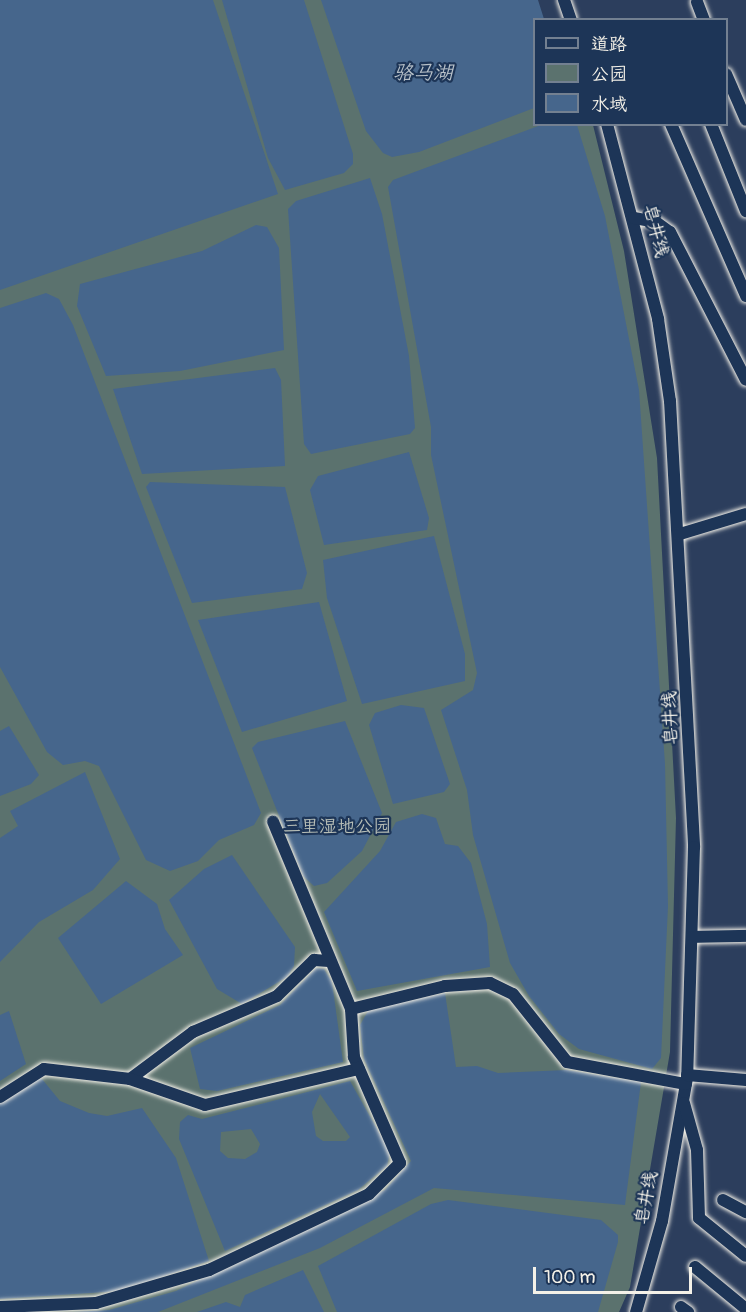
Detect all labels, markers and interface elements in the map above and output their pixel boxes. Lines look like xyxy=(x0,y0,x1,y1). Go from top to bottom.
legend xyxy=(533,18,728,126)
text: 道路 xyxy=(591,33,627,56)
water label: 骆马湖 xyxy=(393,60,453,84)
text: 公园 xyxy=(591,63,627,86)
text: 水域 xyxy=(591,93,627,116)
street label: 皂井线 xyxy=(638,202,672,260)
street label: 皂井线 xyxy=(659,691,683,745)
park label: 三里湿地公园 xyxy=(283,816,391,838)
street label: 皂井线 xyxy=(631,1169,663,1227)
scale bar xyxy=(536,1255,695,1293)
text: 100 m xyxy=(544,1266,596,1289)

